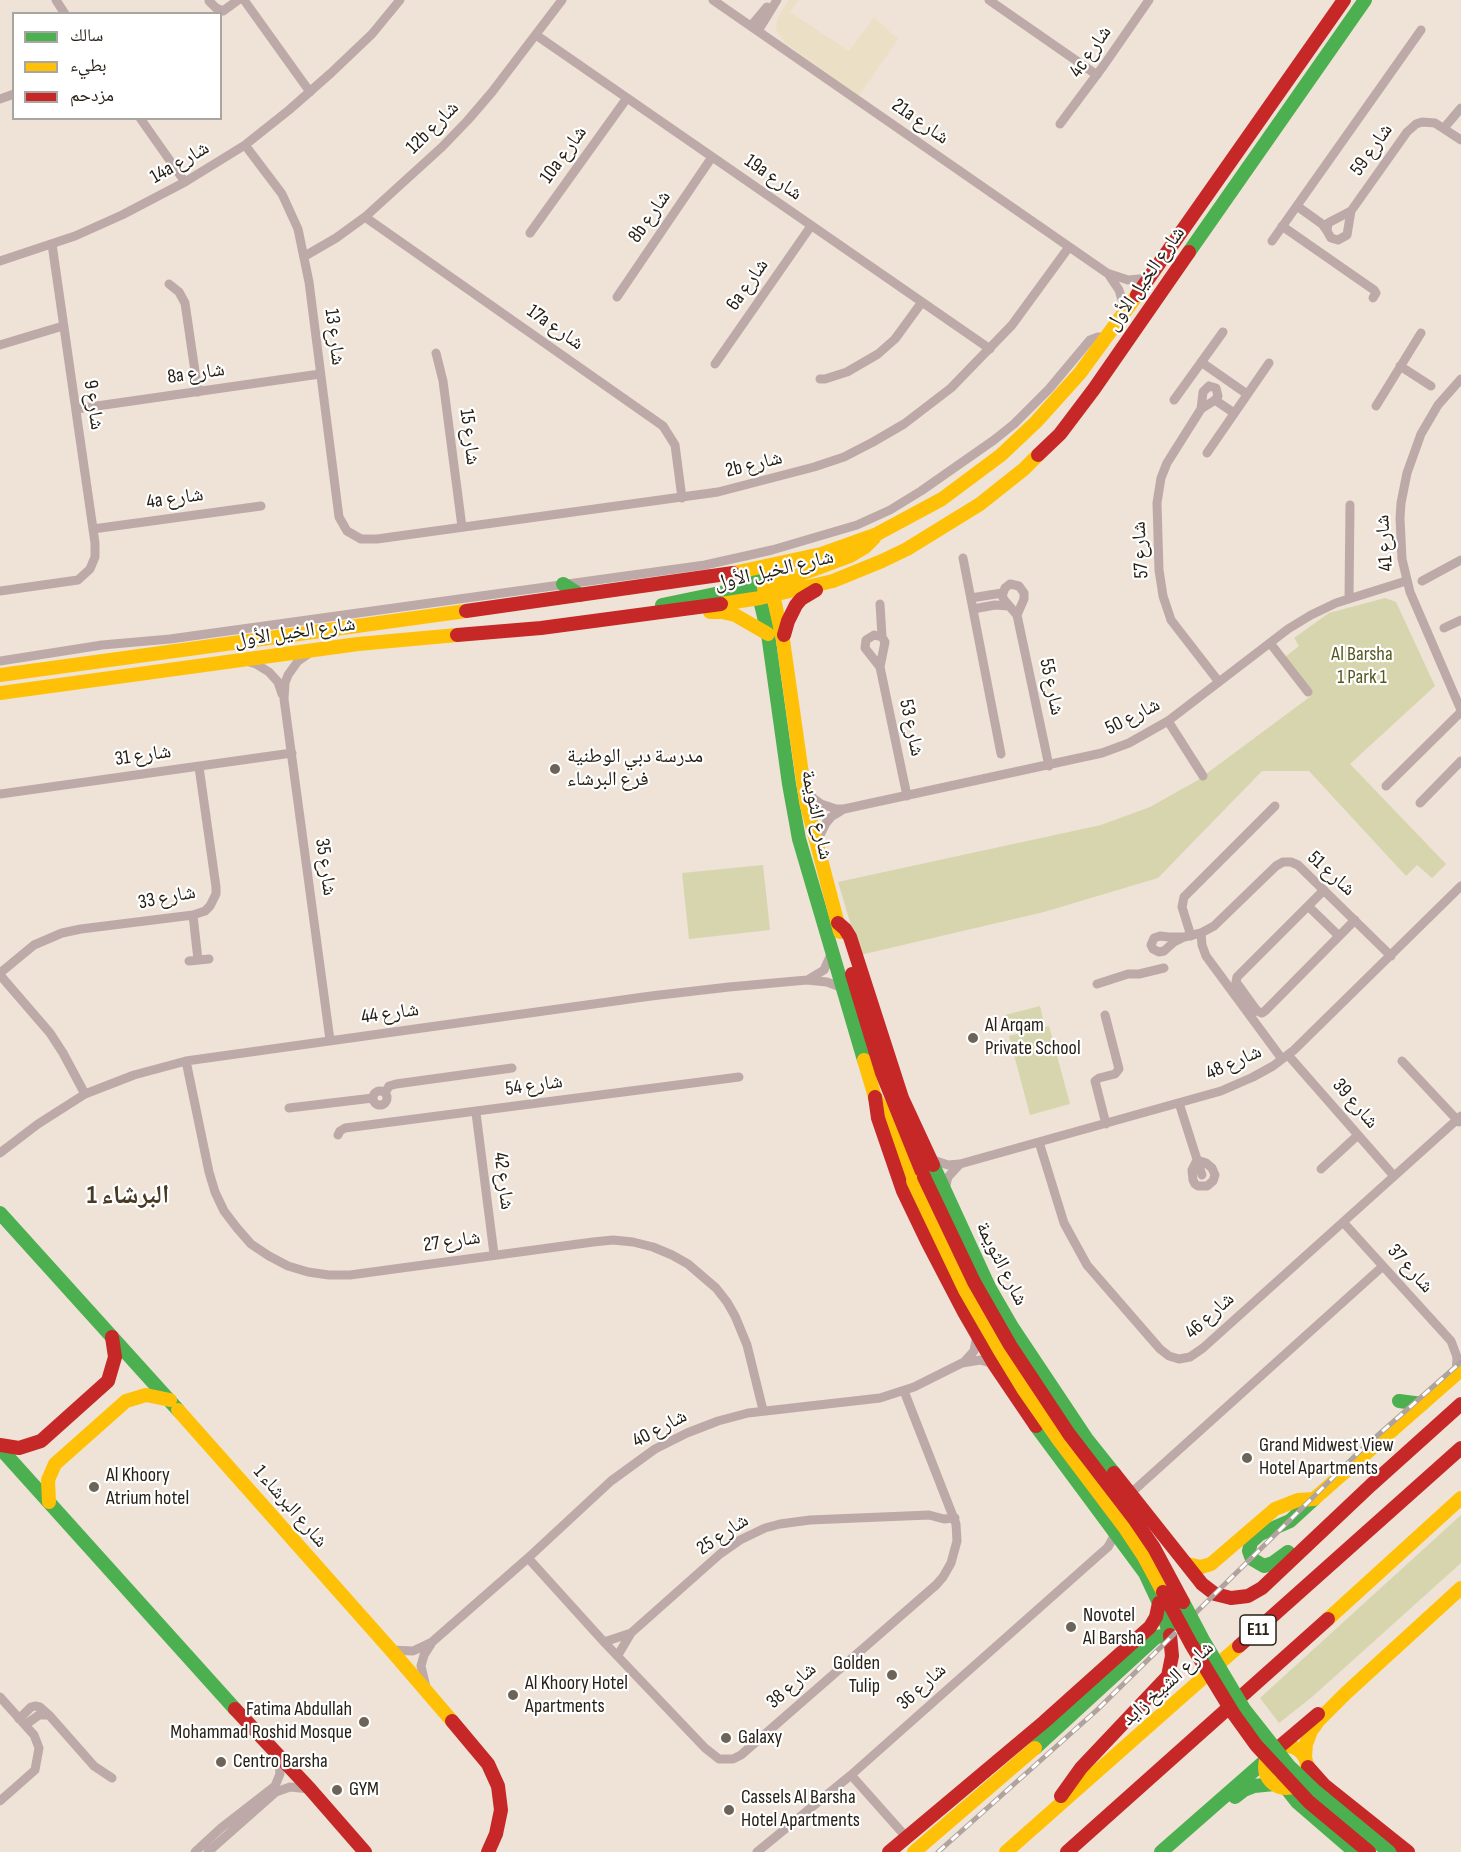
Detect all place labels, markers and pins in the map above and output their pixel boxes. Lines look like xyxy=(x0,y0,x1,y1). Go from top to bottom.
place label: مدرسة دبي الوطنية فرع البرشاء xyxy=(567,745,703,792)
marker: مدرسة دبي الوطنية فرع البرشاء xyxy=(548,762,562,776)
place label: Al Arqam Private School xyxy=(985,1014,1081,1061)
marker: Al Arqam Private School xyxy=(966,1031,980,1045)
place label: Grand Midwest View Hotel Apartments xyxy=(1259,1434,1394,1481)
marker: Grand Midwest View Hotel Apartments xyxy=(1240,1451,1254,1465)
place label: Al Khoory Atrium hotel xyxy=(106,1464,189,1511)
marker: Al Khoory Atrium hotel xyxy=(87,1480,101,1494)
place label: Novotel Al Barsha xyxy=(1083,1604,1144,1651)
marker: Novotel Al Barsha xyxy=(1064,1620,1078,1634)
place label: Golden Tulip xyxy=(833,1652,880,1699)
marker: Golden Tulip xyxy=(885,1668,899,1682)
place label: Al Khoory Hotel Apartments xyxy=(525,1672,628,1719)
marker: Al Khoory Hotel Apartments xyxy=(506,1688,520,1702)
place label: Fatima Abdullah Mohammad Roshid Mosque xyxy=(170,1698,352,1745)
marker: Fatima Abdullah Mohammad Roshid Mosque xyxy=(357,1715,371,1729)
place label: Galaxy xyxy=(738,1726,782,1750)
marker: Galaxy xyxy=(719,1731,733,1745)
place label: Centro Barsha xyxy=(233,1750,328,1774)
marker: Centro Barsha xyxy=(214,1755,228,1769)
place label: GYM xyxy=(349,1778,379,1802)
marker: GYM xyxy=(330,1783,344,1797)
place label: Cassels Al Barsha Hotel Apartments xyxy=(741,1786,860,1833)
marker: Cassels Al Barsha Hotel Apartments xyxy=(722,1803,736,1817)

